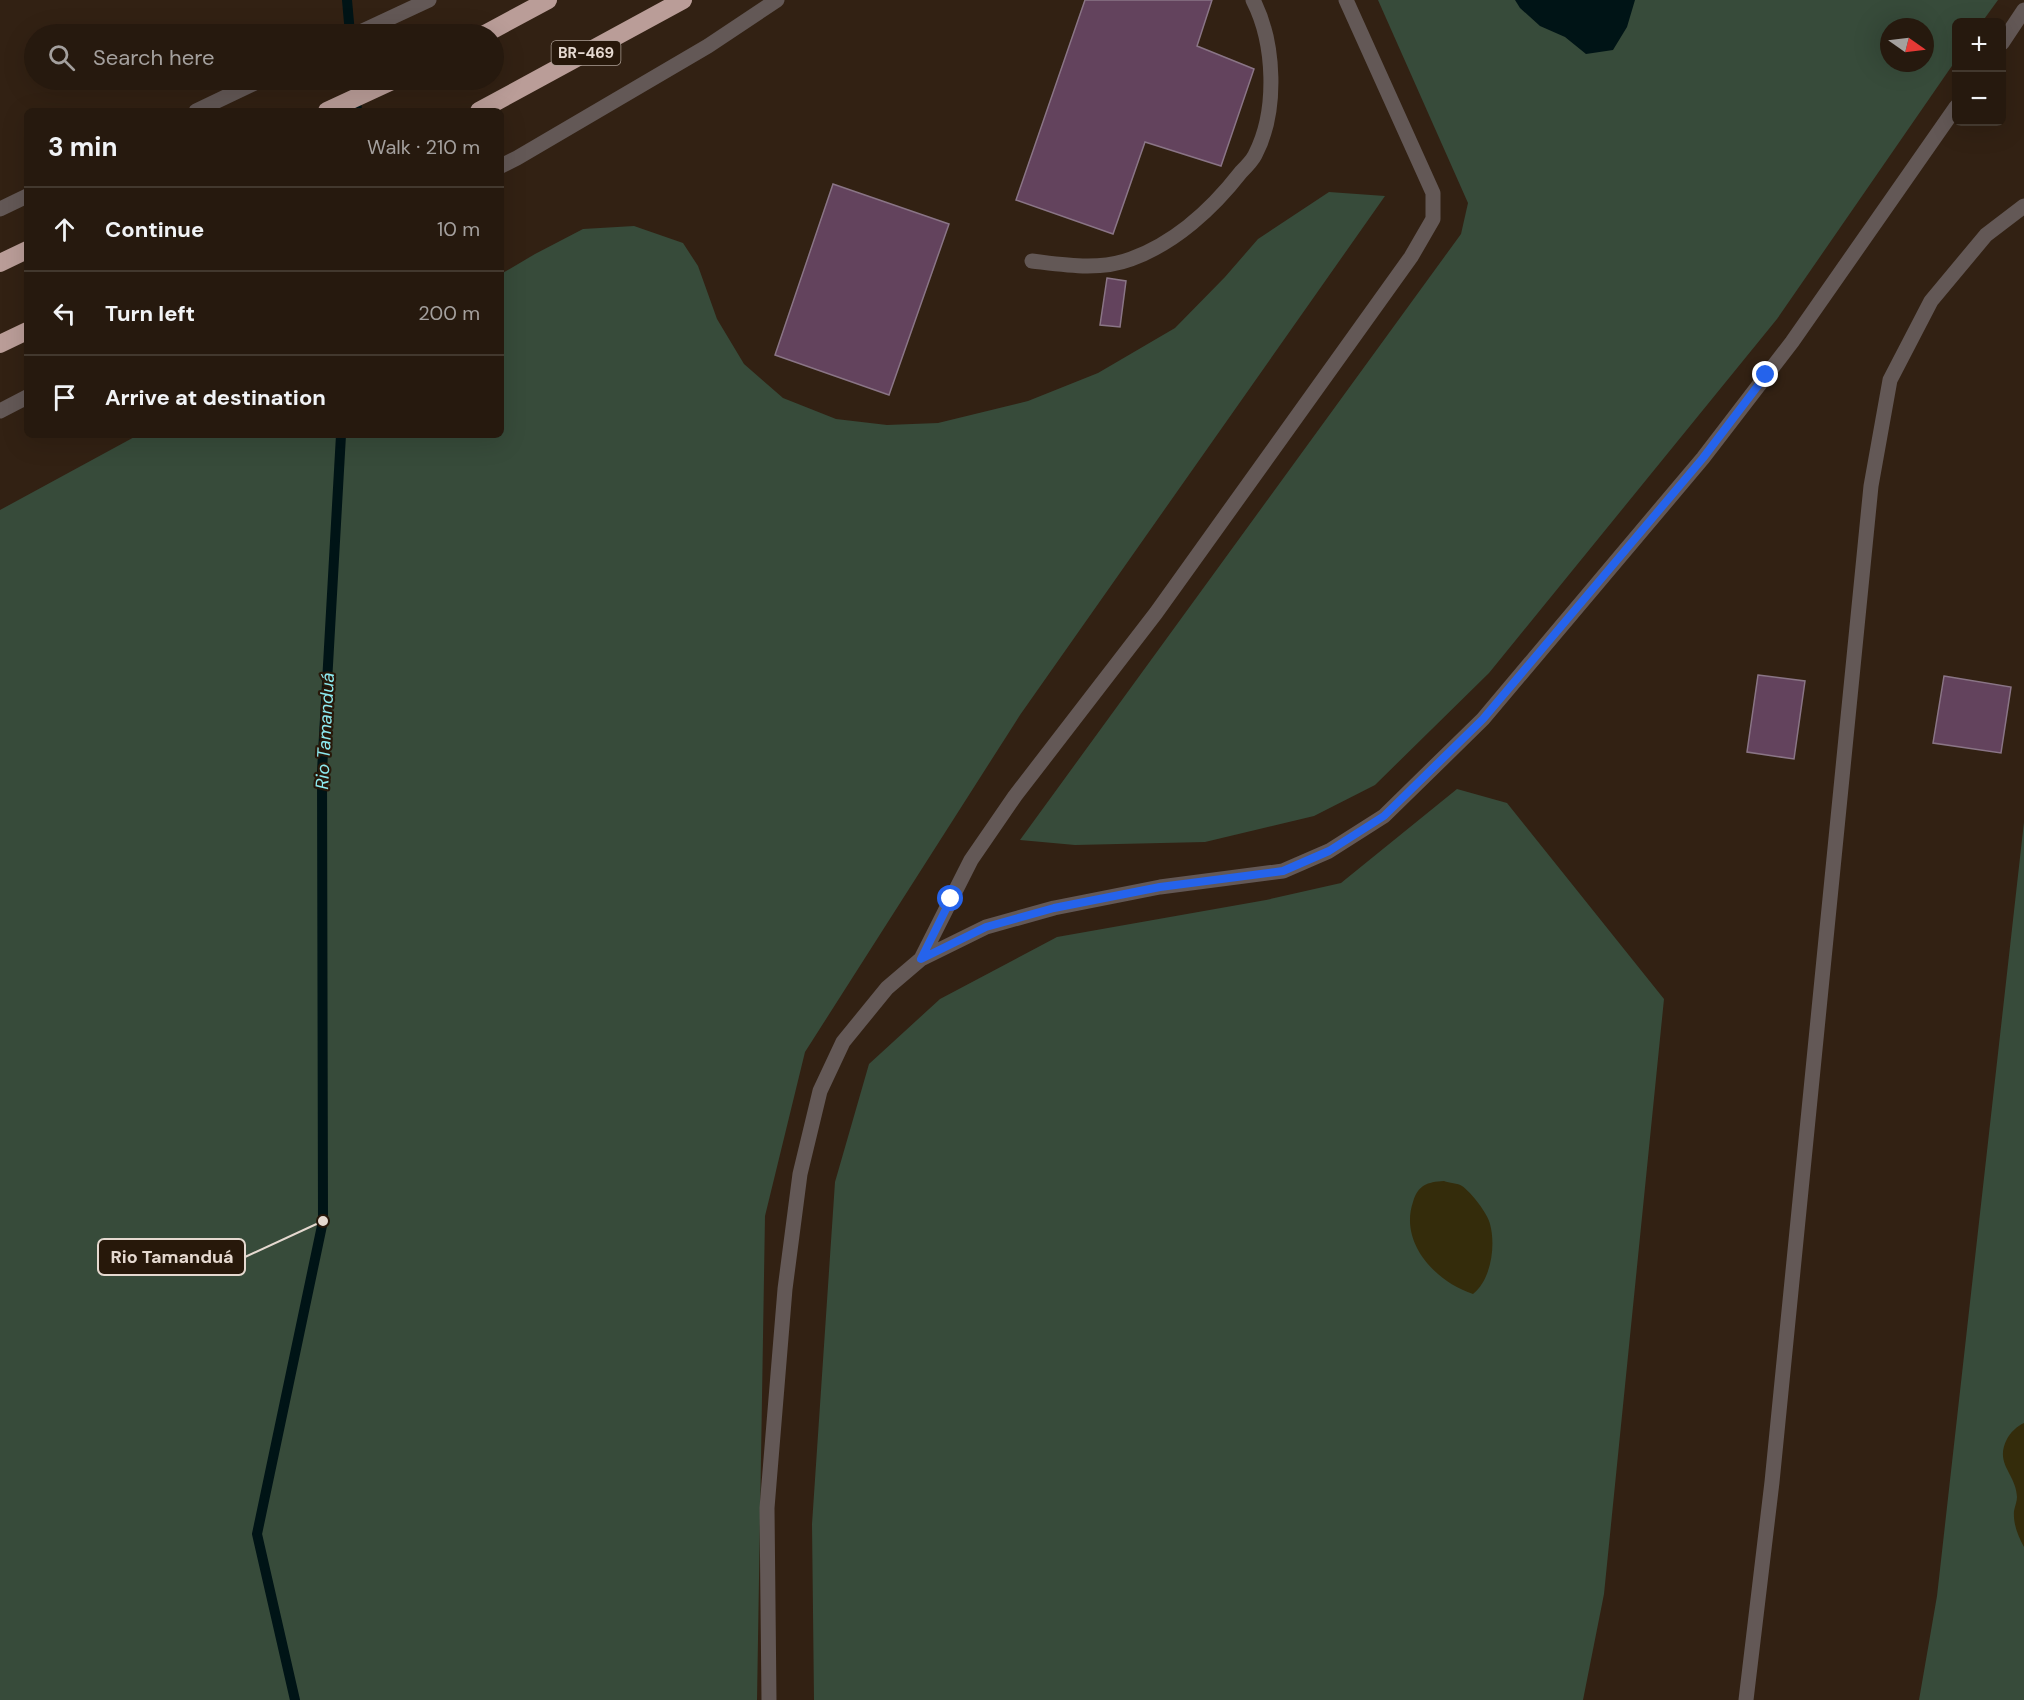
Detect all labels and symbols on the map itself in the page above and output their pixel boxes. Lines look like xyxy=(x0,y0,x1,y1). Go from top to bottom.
north arrow xyxy=(1880,18,1934,72)
road number: BR-469 xyxy=(552,41,620,65)
route end xyxy=(1752,361,1778,387)
water label: Rio Tamanduá xyxy=(310,672,340,790)
route start xyxy=(937,885,963,911)
callout: Rio Tamanduá xyxy=(98,1239,245,1275)
text: Rio Tamanduá xyxy=(110,1245,234,1269)

